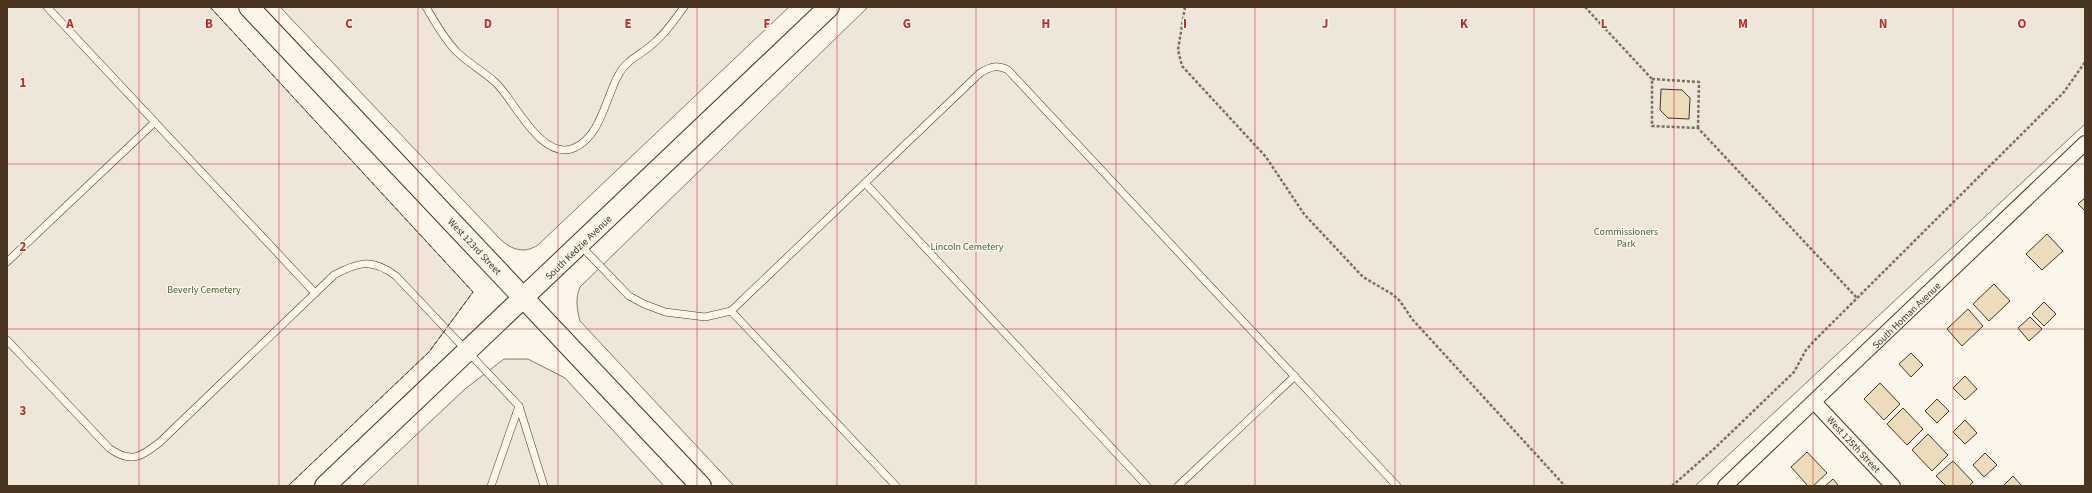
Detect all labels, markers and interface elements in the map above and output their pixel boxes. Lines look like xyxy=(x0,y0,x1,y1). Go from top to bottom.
text: A xyxy=(65,15,74,33)
text: B xyxy=(205,15,213,33)
text: C xyxy=(345,15,353,33)
text: D xyxy=(484,15,492,33)
text: E xyxy=(624,15,632,33)
text: F xyxy=(764,15,771,33)
text: G xyxy=(903,15,911,33)
text: H xyxy=(1042,15,1050,33)
text: I xyxy=(1183,15,1187,33)
text: J xyxy=(1322,15,1328,33)
text: K xyxy=(1460,15,1469,33)
text: L xyxy=(1601,15,1608,33)
text: M xyxy=(1738,15,1748,33)
text: N xyxy=(1879,15,1887,33)
text: O xyxy=(2018,15,2027,33)
text: 1 xyxy=(20,74,27,92)
street label: South Kedzie Avenue xyxy=(542,212,615,283)
street label: West 123rd Street xyxy=(444,215,505,279)
park label: Commissioners Park xyxy=(1594,225,1658,251)
text: 2 xyxy=(20,238,27,256)
park label: Lincoln Cemetery xyxy=(931,240,1004,254)
street label: South Homan Avenue xyxy=(1869,279,1944,352)
park label: Beverly Cemetery xyxy=(167,283,241,297)
text: 3 xyxy=(20,402,27,420)
street label: West 125th Street xyxy=(1823,413,1884,477)

